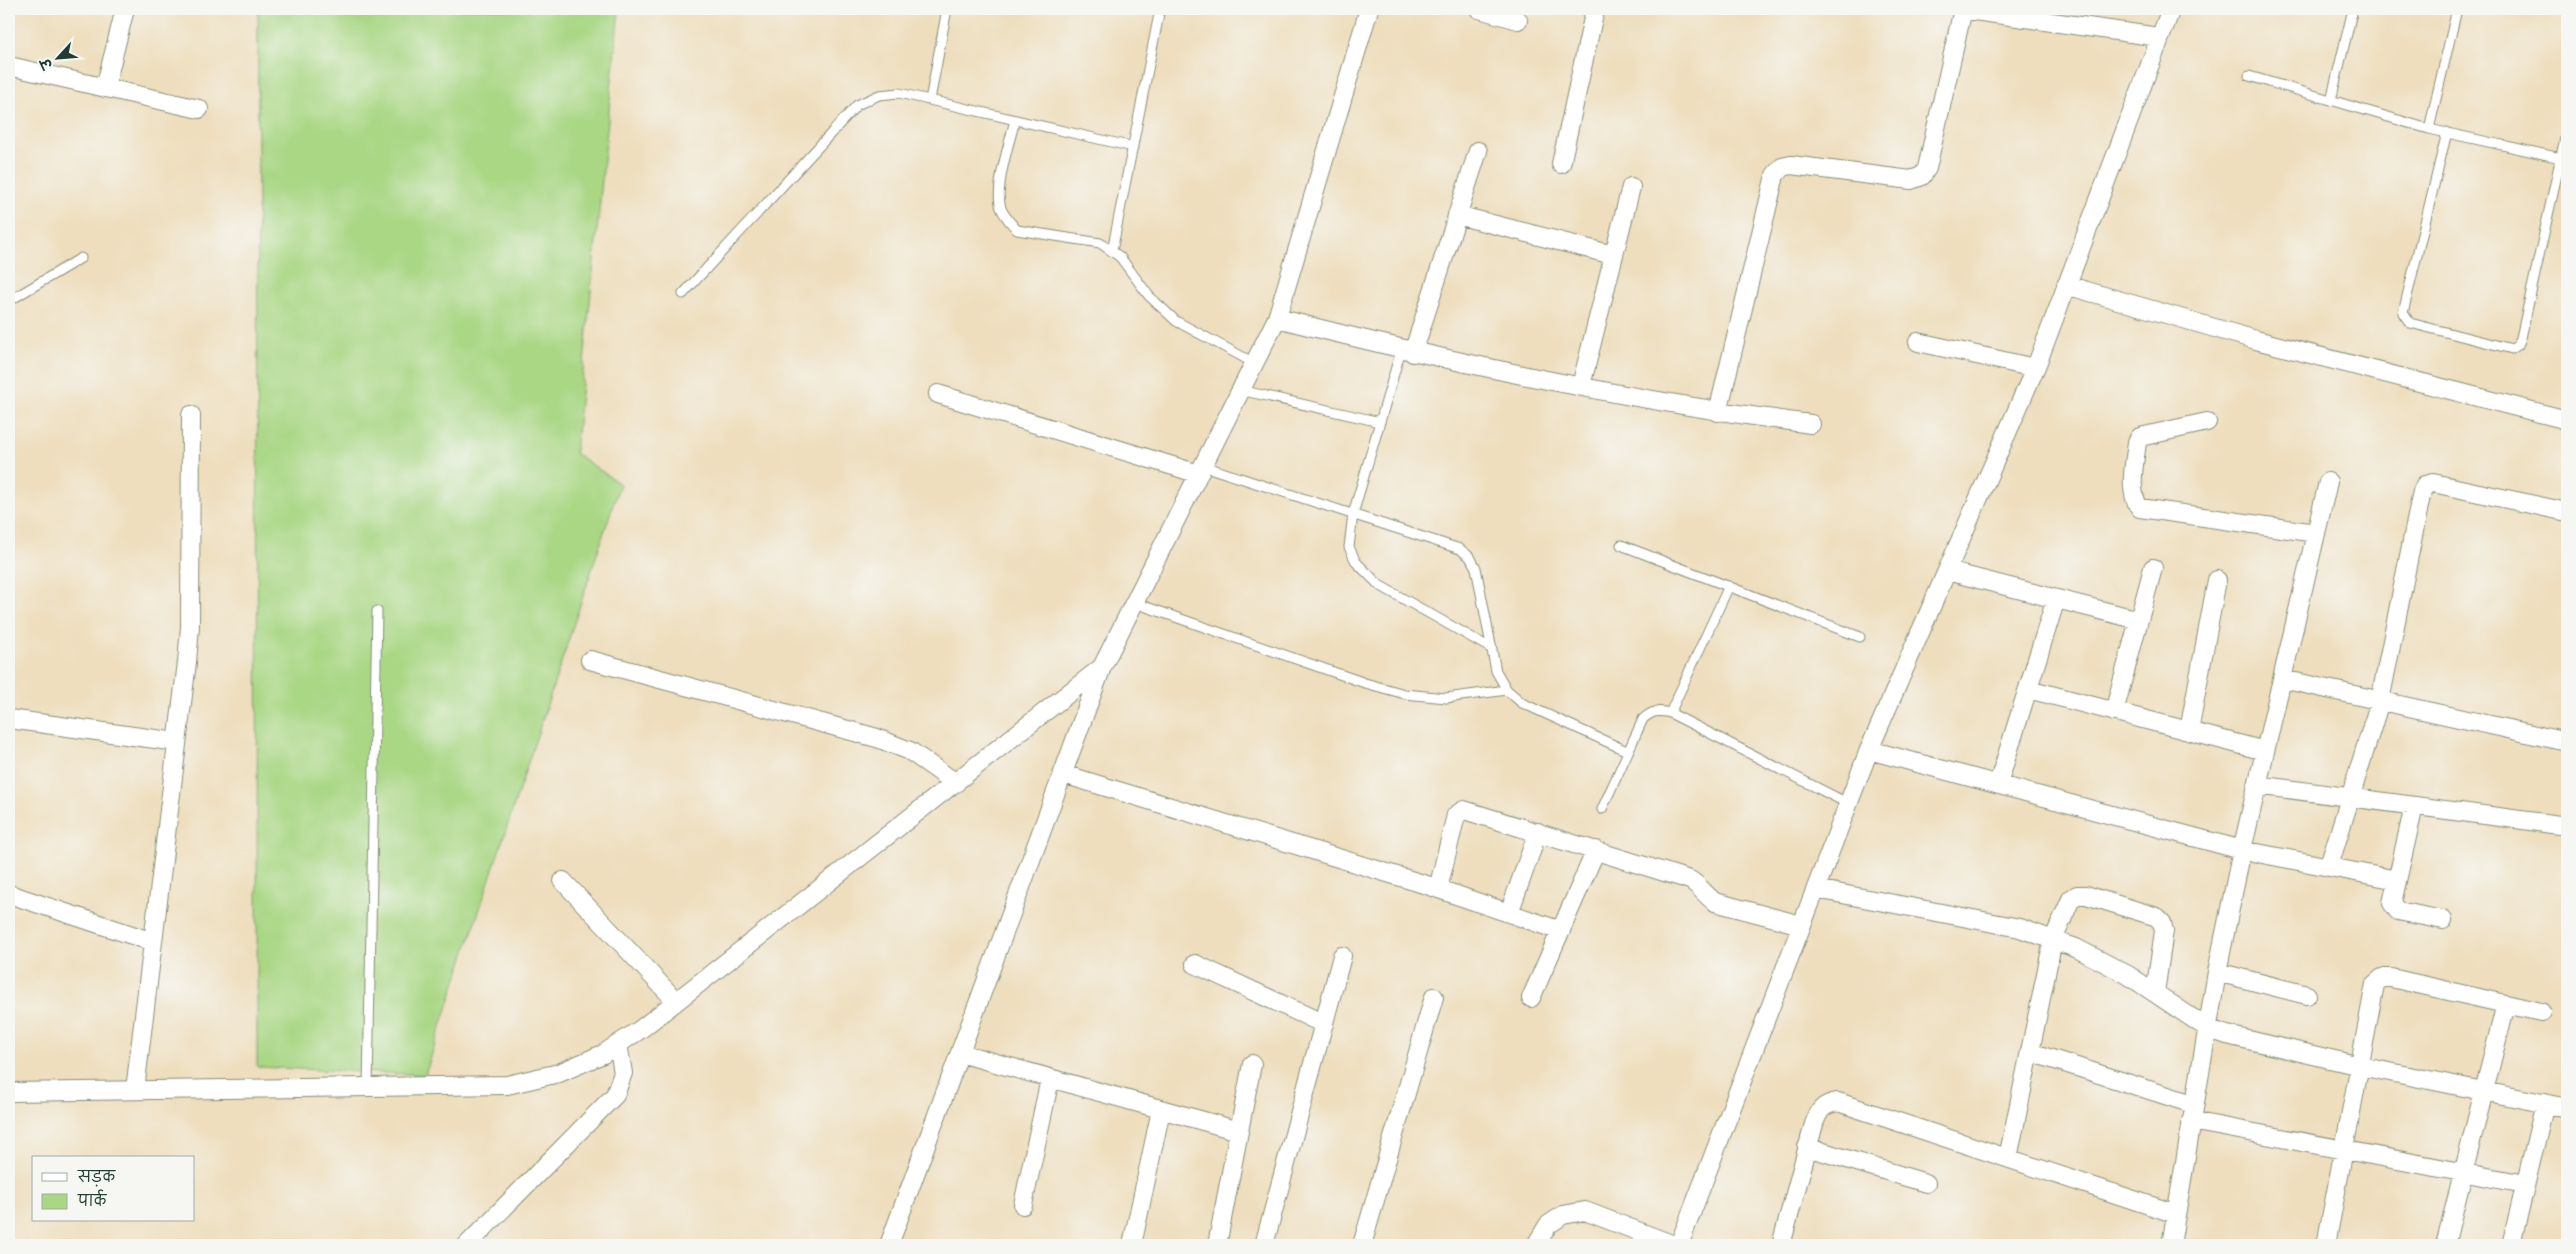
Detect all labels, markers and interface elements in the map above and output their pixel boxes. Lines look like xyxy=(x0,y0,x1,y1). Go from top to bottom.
north arrow xyxy=(32,32,82,82)
text: उ xyxy=(36,54,57,73)
legend xyxy=(32,1156,195,1222)
text: सड़क xyxy=(77,1168,116,1187)
text: पार्क xyxy=(77,1189,108,1210)

